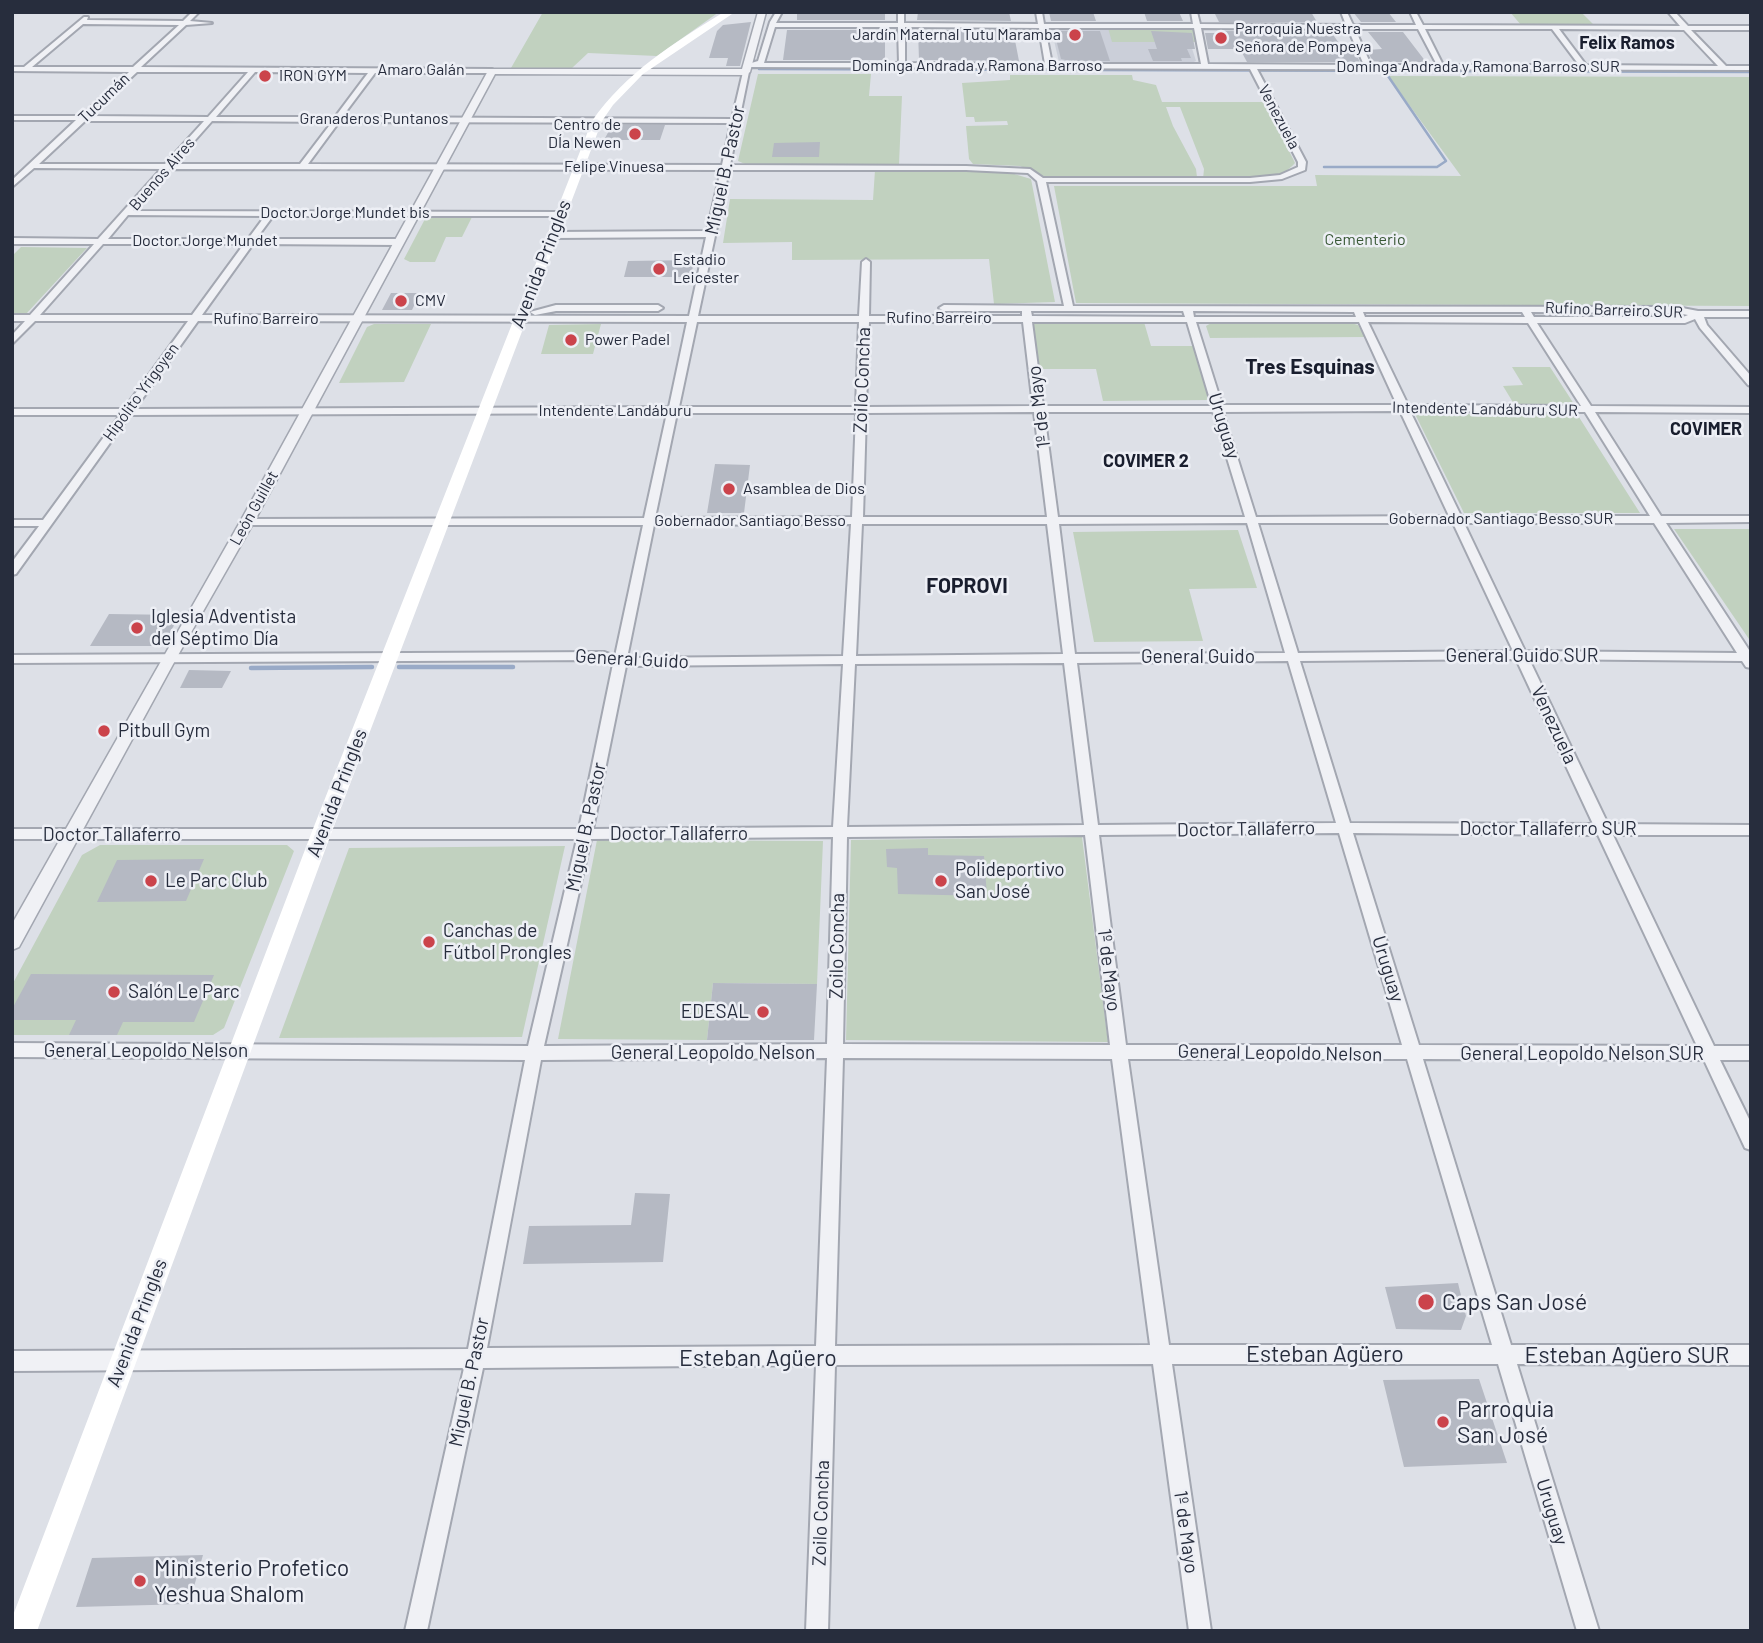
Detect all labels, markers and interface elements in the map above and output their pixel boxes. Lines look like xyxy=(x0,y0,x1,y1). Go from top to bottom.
place label: Parroquia Nuestra Señora de Pompeya xyxy=(1235,19,1371,57)
place label: Jardín Maternal Tutu Maramba xyxy=(852,25,1061,45)
marker: Jardín Maternal Tutu Maramba xyxy=(1067,27,1083,43)
marker: Parroquia Nuestra Señora de Pompeya xyxy=(1213,30,1229,46)
district label: Felix Ramos xyxy=(1579,32,1675,54)
street label: Dominga Andrada y Ramona Barroso xyxy=(852,56,1102,76)
street label: Dominga Andrada y Ramona Barroso SUR xyxy=(1336,57,1620,77)
street label: Amaro Galán xyxy=(377,60,465,80)
place label: IRON GYM xyxy=(279,66,347,86)
marker: IRON GYM xyxy=(257,68,273,84)
street label: Tucumán xyxy=(74,69,134,127)
street label: Venezuela xyxy=(1254,81,1304,153)
street label: Miguel B. Pastor xyxy=(700,103,750,237)
street label: Granaderos Puntanos xyxy=(300,109,448,129)
place label: Centro de DÍa Newen xyxy=(548,115,621,153)
marker: Centro de DÍa Newen xyxy=(627,126,643,142)
street label: Buenos Aires xyxy=(125,133,199,215)
street label: Felipe Vinuesa xyxy=(564,157,664,177)
street label: Avenida Pringles xyxy=(506,197,576,331)
street label: Doctor Jorge Mundet bis xyxy=(260,203,430,223)
park label: Cementerio xyxy=(1324,230,1406,250)
street label: Doctor Jorge Mundet xyxy=(132,231,278,251)
place label: Estadio Leicester xyxy=(673,250,739,288)
marker: Estadio Leicester xyxy=(651,261,667,277)
place label: CMV xyxy=(415,291,446,311)
marker: CMV xyxy=(393,293,409,309)
street label: Rufino Barreiro SUR xyxy=(1545,298,1683,322)
street label: Rufino Barreiro xyxy=(886,308,992,328)
street label: Rufino Barreiro xyxy=(213,309,319,329)
street label: Zoilo Concha xyxy=(849,327,875,433)
place label: Power Padel xyxy=(585,330,670,350)
marker: Power Padel xyxy=(563,332,579,348)
street label: Hipólito Yrigoyen xyxy=(99,339,183,445)
district label: Tres Esquinas xyxy=(1245,354,1375,380)
street label: 1º de Mayo xyxy=(1023,364,1055,450)
street label: Uruguay xyxy=(1203,390,1245,462)
street label: Intendente Landáburu SUR xyxy=(1392,398,1578,420)
street label: Intendente Landáburu xyxy=(539,401,691,421)
district label: COVIMER xyxy=(1670,418,1742,440)
district label: COVIMER 2 xyxy=(1103,450,1189,472)
street label: León Guillet xyxy=(226,467,282,549)
place label: Asamblea de Dios xyxy=(743,479,865,499)
marker: Asamblea de Dios xyxy=(721,481,737,497)
street label: Gobernador Santiago Besso SUR xyxy=(1389,509,1613,529)
street label: Gobernador Santiago Besso xyxy=(654,511,846,531)
district label: FOPROVI xyxy=(926,573,1008,599)
place label: Iglesia Adventista del Séptimo Día xyxy=(151,606,296,650)
marker: Iglesia Adventista del Séptimo Día xyxy=(129,620,145,636)
street label: General Guido xyxy=(574,645,690,673)
street label: General Guido SUR xyxy=(1446,645,1598,667)
street label: General Guido xyxy=(1141,646,1255,668)
street label: Venezuela xyxy=(1526,682,1582,768)
place label: Pitbull Gym xyxy=(118,720,210,742)
marker: Pitbull Gym xyxy=(96,723,112,739)
street label: Avenida Pringles xyxy=(302,726,372,860)
street label: Miguel B. Pastor xyxy=(561,760,611,894)
street label: Doctor Tallaferro xyxy=(1177,816,1315,842)
street label: Doctor Tallaferro SUR xyxy=(1459,818,1637,840)
street label: Doctor Tallaferro xyxy=(610,823,748,845)
street label: Doctor Tallaferro xyxy=(43,824,181,846)
place label: Polideportivo San José xyxy=(955,859,1065,903)
place label: Le Parc Club xyxy=(165,870,268,892)
marker: Le Parc Club xyxy=(143,873,159,889)
marker: Polideportivo San José xyxy=(933,873,949,889)
street label: Zoilo Concha xyxy=(825,893,849,999)
place label: Canchas de Fútbol Prongles xyxy=(443,920,572,964)
street label: 1º de Mayo xyxy=(1093,927,1125,1013)
street label: Uruguay xyxy=(1367,933,1409,1005)
marker: Canchas de Fútbol Prongles xyxy=(421,934,437,950)
place label: Salón Le Parc xyxy=(128,981,240,1003)
marker: Salón Le Parc xyxy=(106,984,122,1000)
place label: EDESAL xyxy=(681,1001,749,1023)
marker: EDESAL xyxy=(755,1004,771,1020)
street label: General Leopoldo Nelson xyxy=(44,1040,248,1062)
street label: General Leopoldo Nelson xyxy=(1177,1040,1383,1066)
street label: General Leopoldo Nelson xyxy=(611,1042,815,1064)
street label: General Leopoldo Nelson SUR xyxy=(1460,1043,1704,1065)
street label: Avenida Pringles xyxy=(102,1256,172,1390)
place label: Caps San José xyxy=(1442,1288,1587,1316)
marker: Caps San José xyxy=(1416,1292,1436,1312)
street label: Miguel B. Pastor xyxy=(444,1315,494,1449)
street label: Esteban Agüero xyxy=(1246,1340,1404,1368)
street label: Esteban Agüero SUR xyxy=(1525,1341,1729,1369)
street label: Esteban Agüero xyxy=(679,1344,837,1372)
place label: Parroquia San José xyxy=(1457,1395,1554,1449)
marker: Parroquia San José xyxy=(1435,1414,1451,1430)
street label: Zoilo Concha xyxy=(808,1460,834,1566)
street label: Uruguay xyxy=(1531,1476,1573,1548)
street label: 1º de Mayo xyxy=(1169,1489,1203,1575)
place label: Ministerio Profetico Yeshua Shalom xyxy=(154,1554,349,1608)
marker: Ministerio Profetico Yeshua Shalom xyxy=(132,1573,148,1589)

